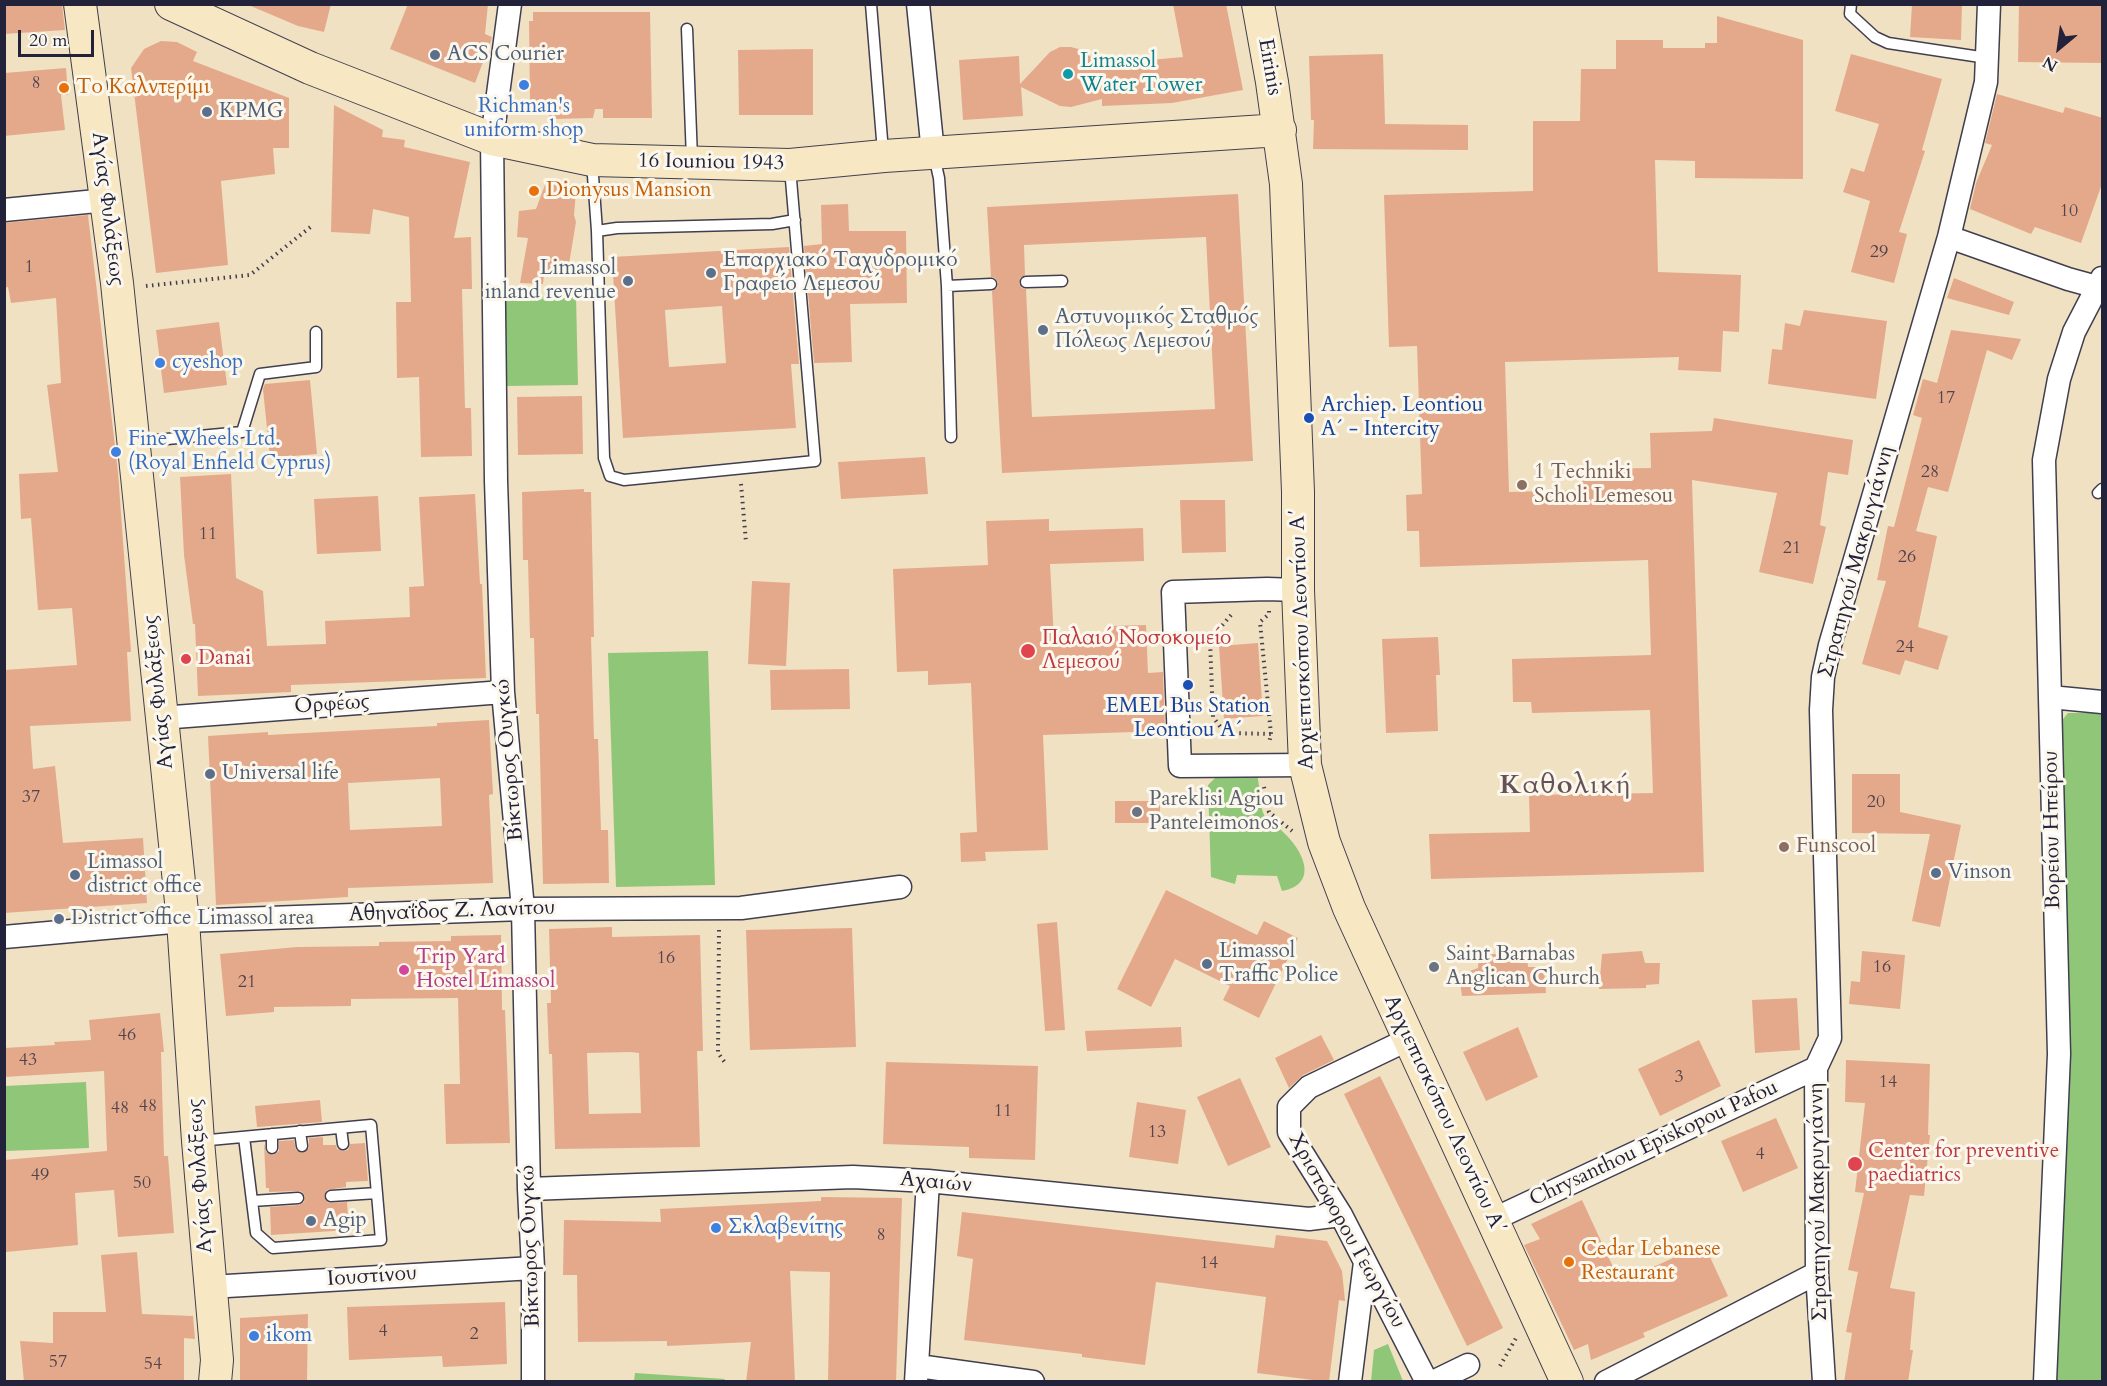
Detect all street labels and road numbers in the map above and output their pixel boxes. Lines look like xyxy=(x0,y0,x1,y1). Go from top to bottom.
street label: Eirinis xyxy=(1252,37,1286,97)
street label: Αγίας Φυλάξεως xyxy=(85,131,129,287)
street label: 16 Iouniou 1943 xyxy=(638,149,784,177)
street label: Στρατηγού Μακρυγιάννη xyxy=(1814,444,1900,680)
street label: Αρχιεπισκόπου Λεοντίου Α΄ xyxy=(1286,508,1320,770)
street label: Αγίας Φυλάξεως xyxy=(138,614,180,770)
street label: Βίκτωρος Ουγκώ xyxy=(490,678,530,842)
street label: Ορφέως xyxy=(293,690,371,720)
street label: Βορείου Ηπείρου xyxy=(2039,750,2067,910)
street label: Αθηναΐδος Ζ. Λανίτου xyxy=(348,896,556,928)
street label: Αρχιεπισκόπου Λεοντίου Α΄ xyxy=(1377,991,1511,1239)
street label: Chrysanthou Episkopou Pafou xyxy=(1526,1075,1782,1213)
street label: Στρατηγού Μακρυγιάννη xyxy=(1804,1083,1834,1321)
street label: Αγίας Φυλάξεως xyxy=(183,1098,219,1254)
street label: Χριστόφορου Γεωργίου xyxy=(1282,1129,1410,1333)
street label: Βίκτωρος Ουγκώ xyxy=(516,1164,546,1328)
street label: Αχαιών xyxy=(899,1167,973,1199)
street label: Ιουστίνου xyxy=(326,1261,418,1293)

